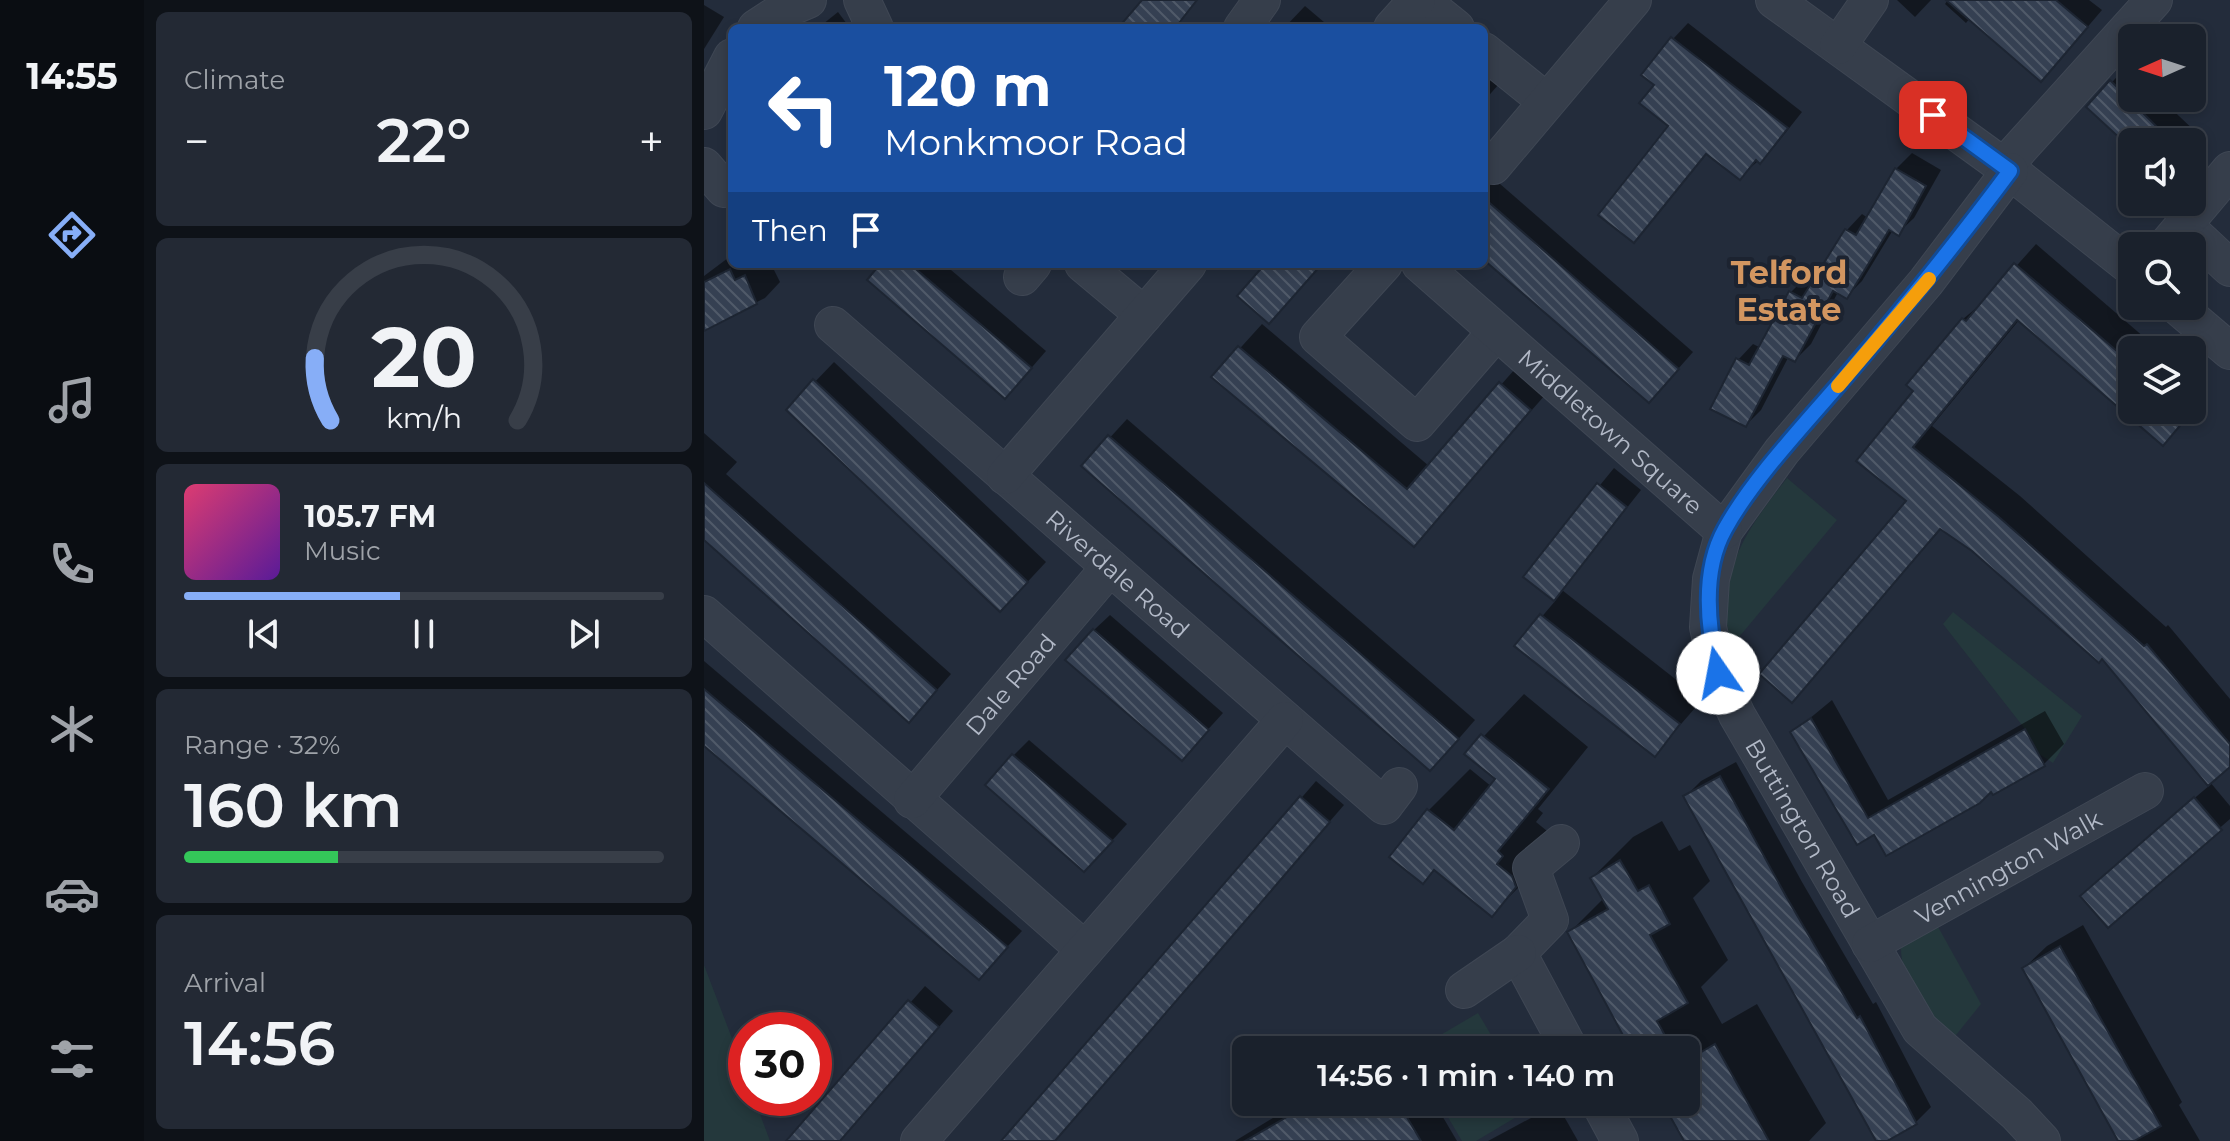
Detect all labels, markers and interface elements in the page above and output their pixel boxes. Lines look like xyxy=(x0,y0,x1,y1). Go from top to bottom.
north arrow xyxy=(2118,24,2206,112)
map controls xyxy=(2118,24,2206,424)
text: 120 m xyxy=(884,52,1052,120)
text: 14:55 xyxy=(26,54,118,98)
icon: left xyxy=(752,56,856,160)
text: Climate xyxy=(184,64,285,96)
pin xyxy=(1899,81,1967,149)
icon: arrive xyxy=(1911,93,1955,137)
text: 22° xyxy=(377,104,471,177)
text: − xyxy=(184,114,209,168)
text: + xyxy=(639,114,664,168)
text: Monkmoor Road xyxy=(884,120,1188,164)
button: sound xyxy=(2118,128,2206,216)
icon: directions xyxy=(44,207,100,263)
icon: arrive xyxy=(844,208,888,252)
text: Then xyxy=(752,212,828,249)
button: search xyxy=(2118,232,2206,320)
district label: Telford Estate xyxy=(1731,253,1847,329)
text: 20 xyxy=(371,305,477,407)
button: layers xyxy=(2118,336,2206,424)
street label: Middletown Square xyxy=(1513,343,1709,520)
icon: music xyxy=(44,372,100,428)
text: km/h xyxy=(386,400,462,435)
text: 105.7 FM xyxy=(304,498,436,535)
street label: Riverdale Road xyxy=(1040,503,1195,644)
text: Music xyxy=(304,535,381,567)
icon: phone xyxy=(44,536,100,592)
icon: previous xyxy=(242,612,286,656)
icon: pause xyxy=(402,612,446,656)
icon: next xyxy=(562,612,606,656)
street label: Dale Road xyxy=(959,628,1062,741)
position arrow xyxy=(1676,631,1760,715)
icon: climate xyxy=(44,701,100,757)
text: Range · 32% xyxy=(184,729,340,761)
street label: Buttington Road xyxy=(1739,733,1866,923)
text: 160 km xyxy=(184,769,402,842)
street label: Vennington Walk xyxy=(1910,803,2107,931)
icon: car xyxy=(44,866,100,922)
text: Arrival xyxy=(184,967,266,999)
text: 14:56 xyxy=(184,1007,335,1080)
speed limit sign: 30 xyxy=(728,1012,832,1116)
icon: filters xyxy=(44,1031,100,1087)
text: 14:56 · 1 min · 140 m xyxy=(1317,1057,1615,1094)

